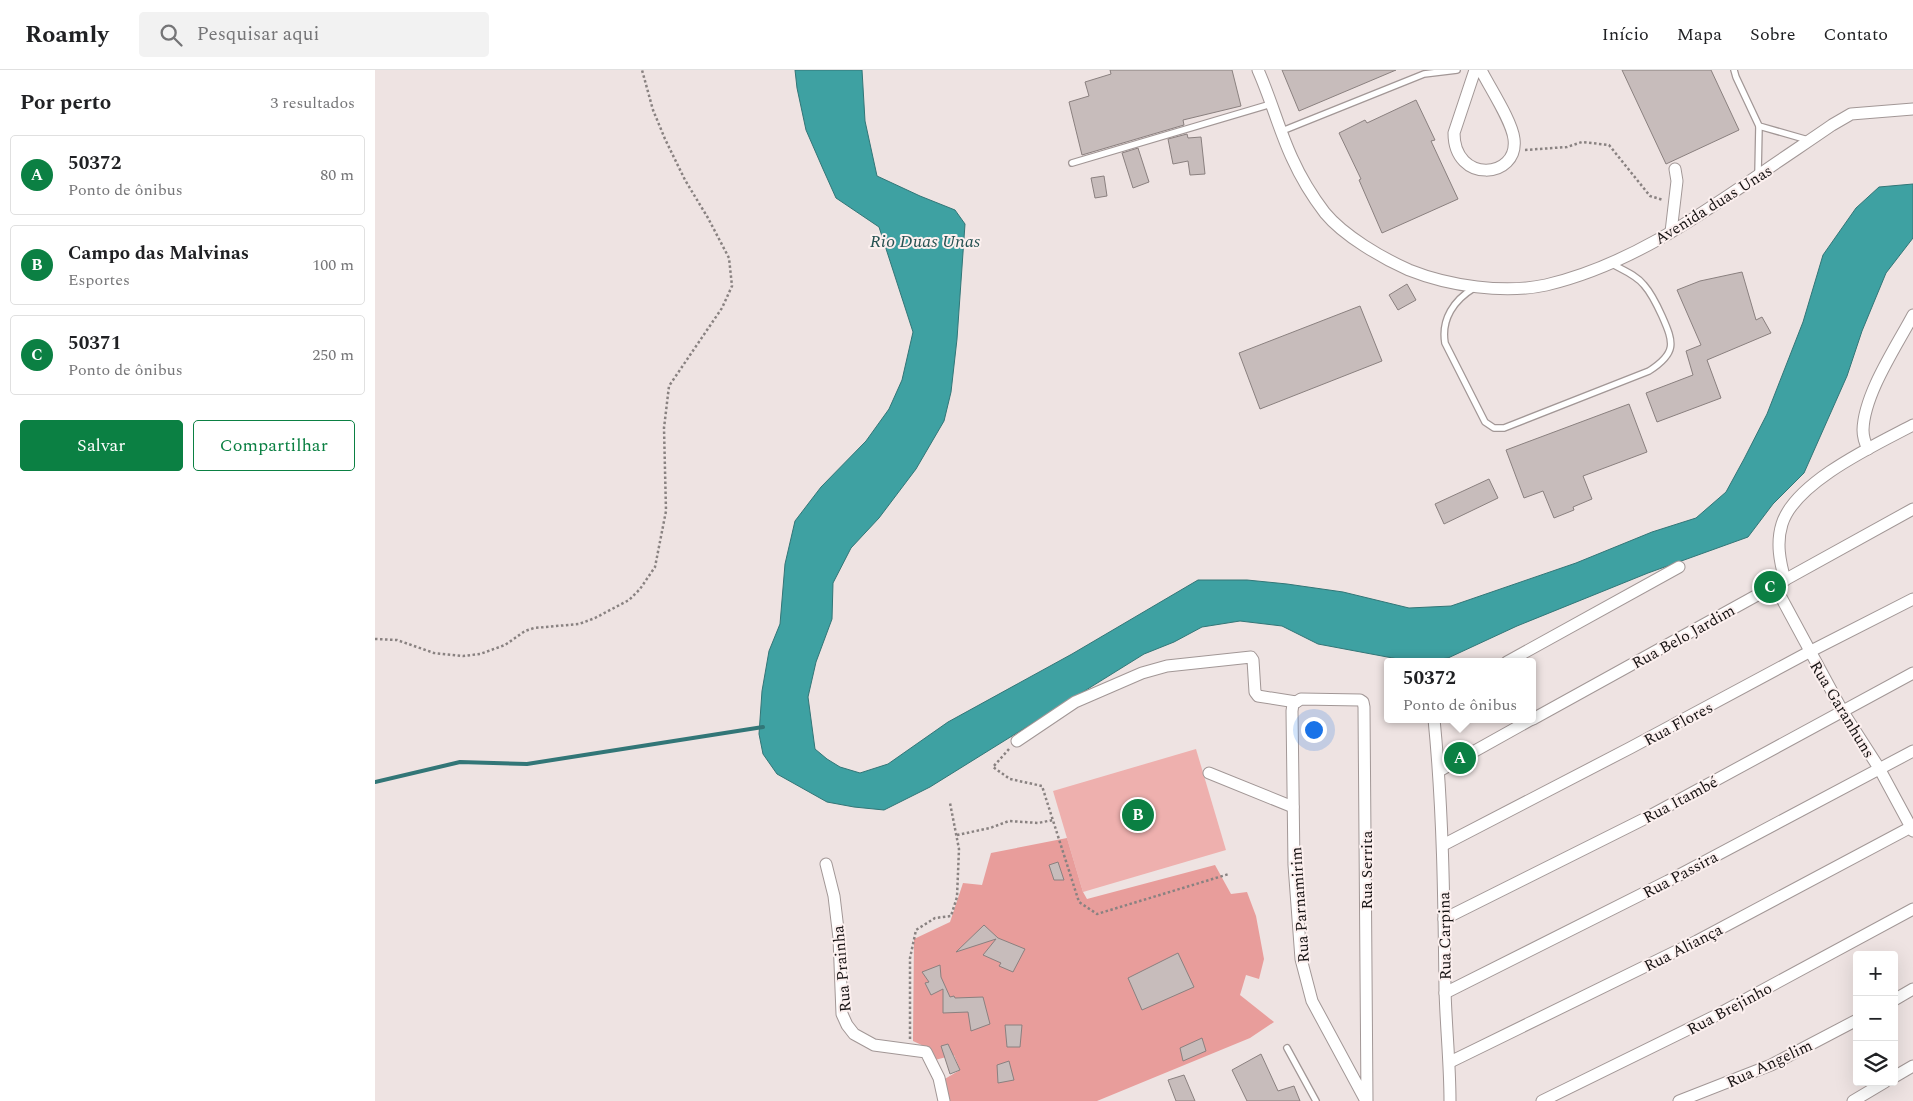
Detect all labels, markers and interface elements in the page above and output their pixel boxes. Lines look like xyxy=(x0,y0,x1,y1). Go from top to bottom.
search box xyxy=(139,12,489,57)
text: Roamly xyxy=(25,17,109,53)
text: Pesquisar aqui xyxy=(197,20,319,49)
icon: search xyxy=(157,21,185,49)
text: Início xyxy=(1602,21,1649,48)
text: Mapa xyxy=(1677,21,1722,48)
text: Sobre xyxy=(1750,21,1795,48)
text: Contato xyxy=(1823,21,1888,48)
text: Por perto xyxy=(20,87,111,119)
text: 3 resultados xyxy=(270,91,355,115)
text: 50372 xyxy=(68,149,121,178)
street label: Avenida duas Unas xyxy=(1650,159,1777,251)
text: A xyxy=(31,163,43,187)
text: 80 m xyxy=(320,163,354,187)
text: Ponto de ônibus xyxy=(68,178,183,202)
water label: Rio Duas Unas xyxy=(870,228,981,255)
text: Campo das Malvinas xyxy=(68,239,249,268)
text: B xyxy=(31,253,43,277)
text: 100 m xyxy=(312,253,354,277)
text: Esportes xyxy=(68,268,130,292)
text: 50371 xyxy=(68,329,121,358)
text: C xyxy=(31,343,43,367)
text: 250 m xyxy=(312,343,354,367)
text: Ponto de ônibus xyxy=(68,358,183,382)
button: Salvar xyxy=(20,420,183,471)
button: Compartilhar xyxy=(193,420,355,471)
pin: C xyxy=(1754,568,1786,606)
street label: Rua Belo Jardim xyxy=(1627,598,1740,675)
street label: Rua Garanhuns xyxy=(1804,656,1881,763)
popup xyxy=(1384,658,1536,723)
text: 50372 xyxy=(1403,664,1456,693)
text: Ponto de ônibus xyxy=(1403,693,1517,717)
street label: Rua Flores xyxy=(1640,696,1717,752)
your location xyxy=(1301,717,1327,743)
pin: A xyxy=(1444,739,1476,777)
street label: Rua Itambé xyxy=(1639,770,1722,830)
pin: B xyxy=(1122,796,1154,834)
street label: Rua Serrita xyxy=(1355,830,1379,910)
street label: Rua Passira xyxy=(1639,845,1722,905)
street label: Rua Parnamirim xyxy=(1284,846,1316,964)
street label: Rua Carpina xyxy=(1432,891,1458,980)
street label: Rua Aliança xyxy=(1640,918,1727,978)
street label: Rua Prainha xyxy=(826,924,858,1013)
map controls xyxy=(1853,951,1898,1086)
button: + xyxy=(1853,951,1898,996)
street label: Rua Brejinho xyxy=(1683,976,1776,1041)
button: − xyxy=(1853,996,1898,1041)
street label: Rua Angelim xyxy=(1722,1033,1817,1094)
button: layers xyxy=(1853,1041,1898,1086)

